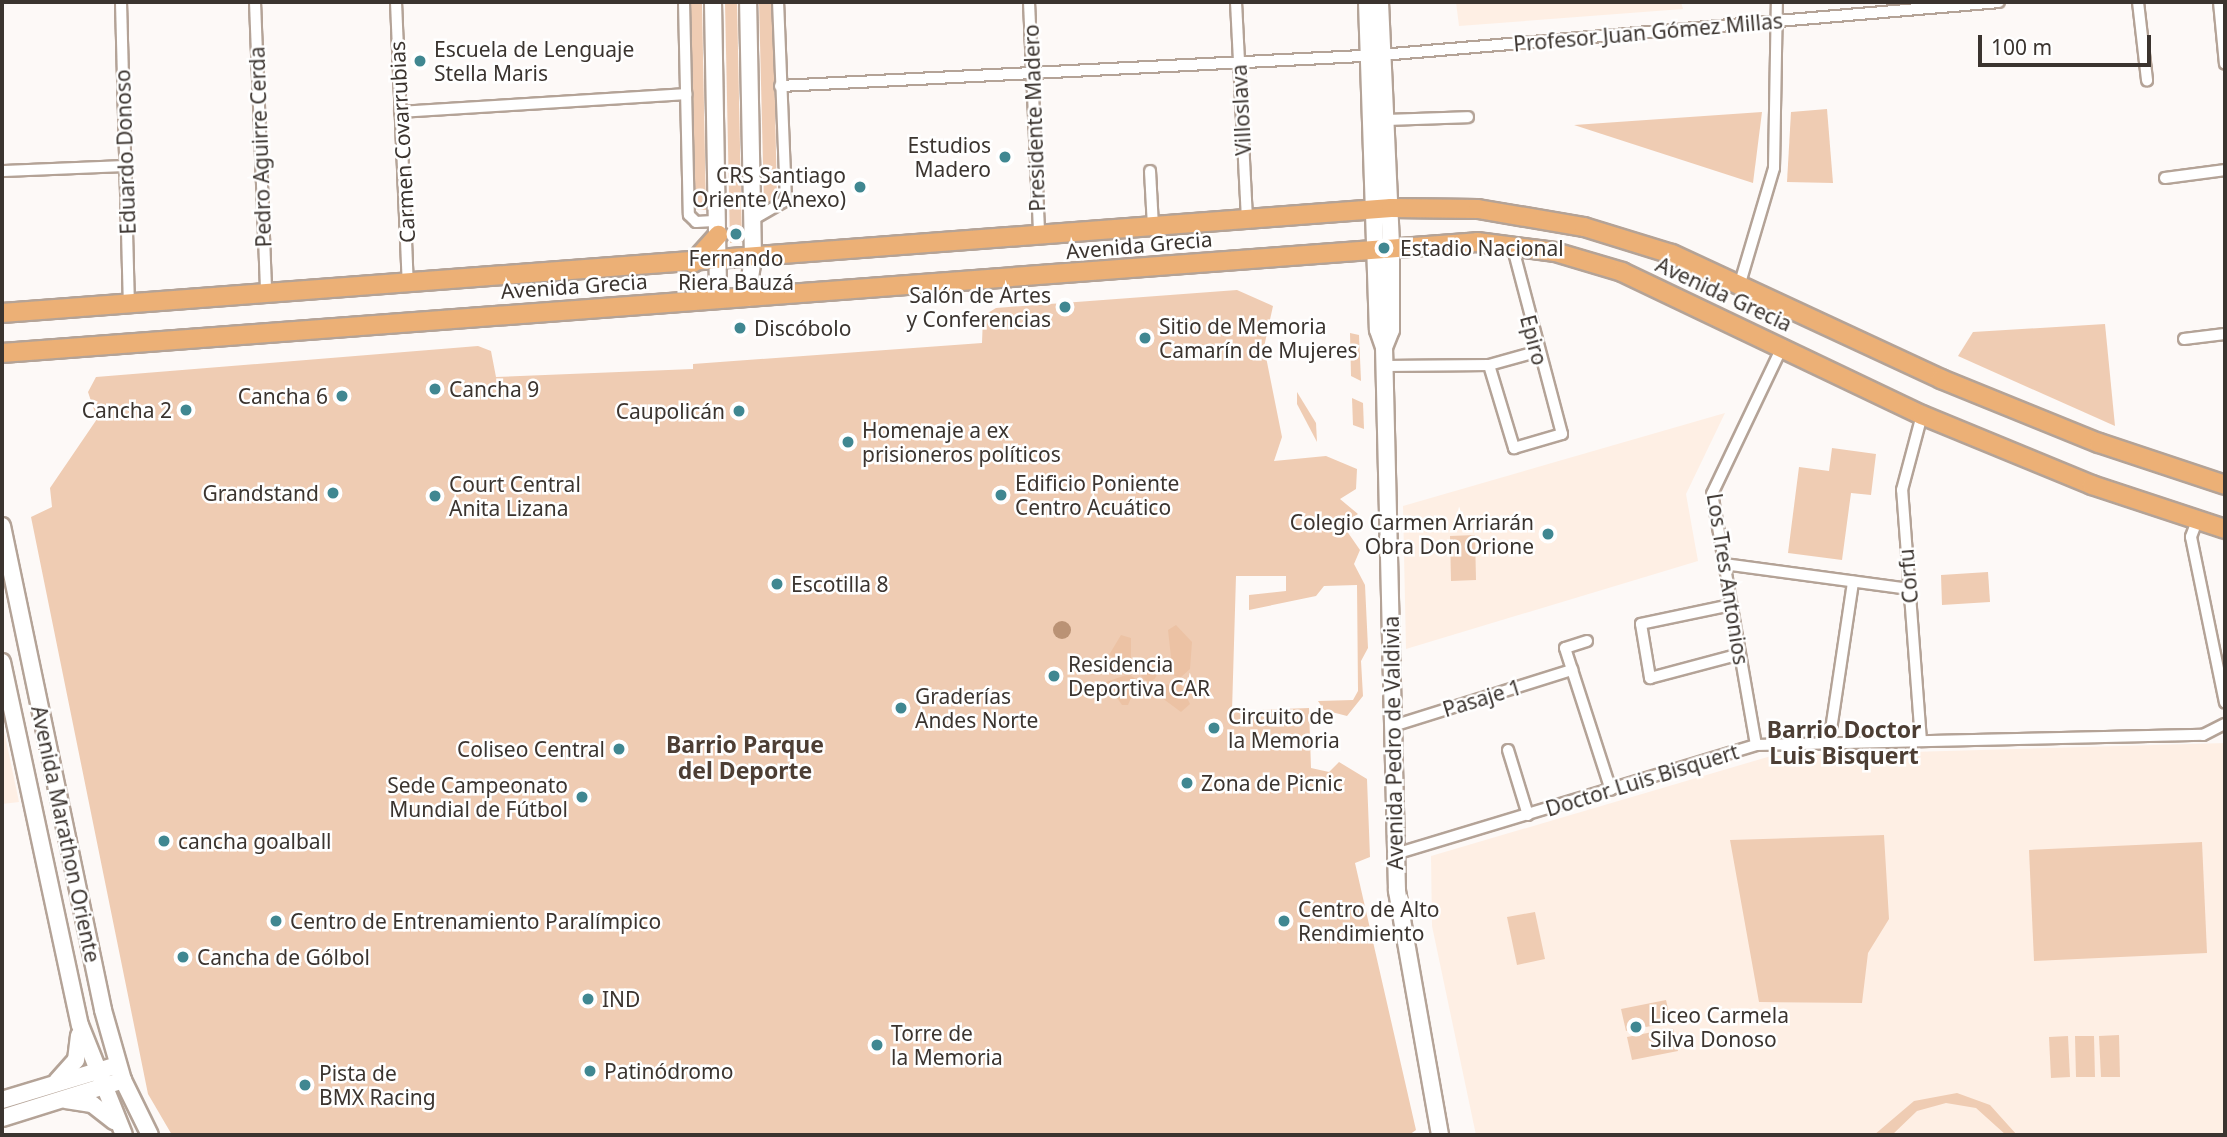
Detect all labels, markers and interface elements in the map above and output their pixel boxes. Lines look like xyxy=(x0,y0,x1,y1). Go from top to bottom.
street label: Profesor Juan Gómez Millas xyxy=(1512,8,1784,56)
scale bar xyxy=(1982,21,2155,65)
street label: Presidente Madero xyxy=(1018,24,1050,212)
text: 100 m xyxy=(1991,33,2052,61)
place label: Escuela de Lenguaje Stella Maris xyxy=(434,36,634,86)
street label: Carmen Covarrubias xyxy=(384,40,420,244)
street label: Pedro Aguirre Cerda xyxy=(244,46,276,248)
marker: Escuela de Lenguaje Stella Maris xyxy=(412,53,428,69)
street label: Villoslava xyxy=(1226,64,1256,156)
street label: Eduardo Donoso xyxy=(110,69,140,235)
place label: Estudios Madero xyxy=(908,132,991,182)
marker: Estudios Madero xyxy=(997,149,1013,165)
place label: CRS Santiago Oriente (Anexo) xyxy=(692,162,846,212)
marker: CRS Santiago Oriente (Anexo) xyxy=(852,179,868,195)
marker: Fernando Riera Bauzá xyxy=(728,226,744,242)
street label: Avenida Grecia xyxy=(1065,226,1213,264)
place label: Estadio Nacional xyxy=(1400,235,1564,261)
marker: Estadio Nacional xyxy=(1374,238,1394,258)
place label: Fernando Riera Bauzá xyxy=(678,245,794,295)
street label: Avenida Grecia xyxy=(1652,251,1796,337)
street label: Avenida Grecia xyxy=(500,268,648,304)
place label: Salón de Artes y Conferencias xyxy=(906,282,1051,332)
marker: Salón de Artes y Conferencias xyxy=(1057,299,1073,315)
street label: Epiro xyxy=(1515,312,1553,368)
place label: Sitio de Memoria Camarín de Mujeres xyxy=(1159,313,1358,363)
place label: Discóbolo xyxy=(754,315,851,341)
marker: Discóbolo xyxy=(732,320,748,336)
marker: Sitio de Memoria Camarín de Mujeres xyxy=(1137,330,1153,346)
place label: Cancha 9 xyxy=(449,376,539,402)
marker: Cancha 9 xyxy=(427,381,443,397)
place label: Cancha 6 xyxy=(238,383,328,409)
marker: Cancha 6 xyxy=(334,388,350,404)
place label: Cancha 2 xyxy=(82,397,172,423)
place label: Caupolicán xyxy=(616,398,725,424)
marker: Cancha 2 xyxy=(178,402,194,418)
marker: Caupolicán xyxy=(731,403,747,419)
place label: Homenaje a ex prisioneros políticos xyxy=(862,417,1061,467)
marker: Homenaje a ex prisioneros políticos xyxy=(840,434,856,450)
place label: Edificio Poniente Centro Acuático xyxy=(1015,470,1179,520)
place label: Court Central Anita Lizana xyxy=(449,471,581,521)
place label: Grandstand xyxy=(202,480,319,506)
marker: Grandstand xyxy=(325,485,341,501)
marker: Edificio Poniente Centro Acuático xyxy=(993,487,1009,503)
marker: Court Central Anita Lizana xyxy=(427,488,443,504)
street label: Los Tres Antonios xyxy=(1702,491,1754,667)
place label: Colegio Carmen Arriarán Obra Don Orione xyxy=(1290,509,1534,559)
marker: Colegio Carmen Arriarán Obra Don Orione xyxy=(1540,526,1556,542)
street label: Corfu xyxy=(1893,548,1923,604)
place label: Escotilla 8 xyxy=(791,571,889,597)
marker: Escotilla 8 xyxy=(769,576,785,592)
street label: Avenida Pedro de Valdivia xyxy=(1378,616,1408,870)
place label: Residencia Deportiva CAR xyxy=(1068,651,1210,701)
marker: Residencia Deportiva CAR xyxy=(1046,668,1062,684)
street label: Pasaje 1 xyxy=(1440,674,1524,722)
place label: Graderías Andes Norte xyxy=(915,683,1038,733)
marker: Graderías Andes Norte xyxy=(893,700,909,716)
street label: Avenida Marathon Oriente xyxy=(26,703,106,965)
place label: Circuito de la Memoria xyxy=(1228,703,1340,753)
district label: Barrio Doctor Luis Bisquert xyxy=(1767,715,1921,769)
marker: Circuito de la Memoria xyxy=(1206,720,1222,736)
district label: Barrio Parque del Deporte xyxy=(666,730,824,784)
place label: Coliseo Central xyxy=(457,736,605,762)
street label: Doctor Luis Bisquert xyxy=(1542,739,1742,821)
marker: Coliseo Central xyxy=(611,741,627,757)
place label: Zona de Picnic xyxy=(1201,770,1343,796)
place label: Sede Campeonato Mundial de Fútbol xyxy=(387,772,568,822)
marker: Zona de Picnic xyxy=(1179,775,1195,791)
marker: Sede Campeonato Mundial de Fútbol xyxy=(574,789,590,805)
place label: cancha goalball xyxy=(178,828,331,854)
marker: cancha goalball xyxy=(156,833,172,849)
place label: Centro de Alto Rendimiento xyxy=(1298,896,1439,946)
place label: Centro de Entrenamiento Paralímpico xyxy=(290,908,661,934)
marker: Centro de Entrenamiento Paralímpico xyxy=(268,913,284,929)
marker: Centro de Alto Rendimiento xyxy=(1276,913,1292,929)
place label: Cancha de Gólbol xyxy=(197,944,370,970)
marker: Cancha de Gólbol xyxy=(175,949,191,965)
place label: IND xyxy=(602,986,640,1012)
marker: IND xyxy=(580,991,596,1007)
place label: Liceo Carmela Silva Donoso xyxy=(1650,1002,1789,1052)
marker: Liceo Carmela Silva Donoso xyxy=(1628,1019,1644,1035)
place label: Torre de la Memoria xyxy=(891,1020,1003,1070)
marker: Torre de la Memoria xyxy=(869,1037,885,1053)
place label: Patinódromo xyxy=(604,1058,733,1084)
place label: Pista de BMX Racing xyxy=(319,1060,436,1110)
marker: Patinódromo xyxy=(582,1063,598,1079)
marker: Pista de BMX Racing xyxy=(297,1077,313,1093)

